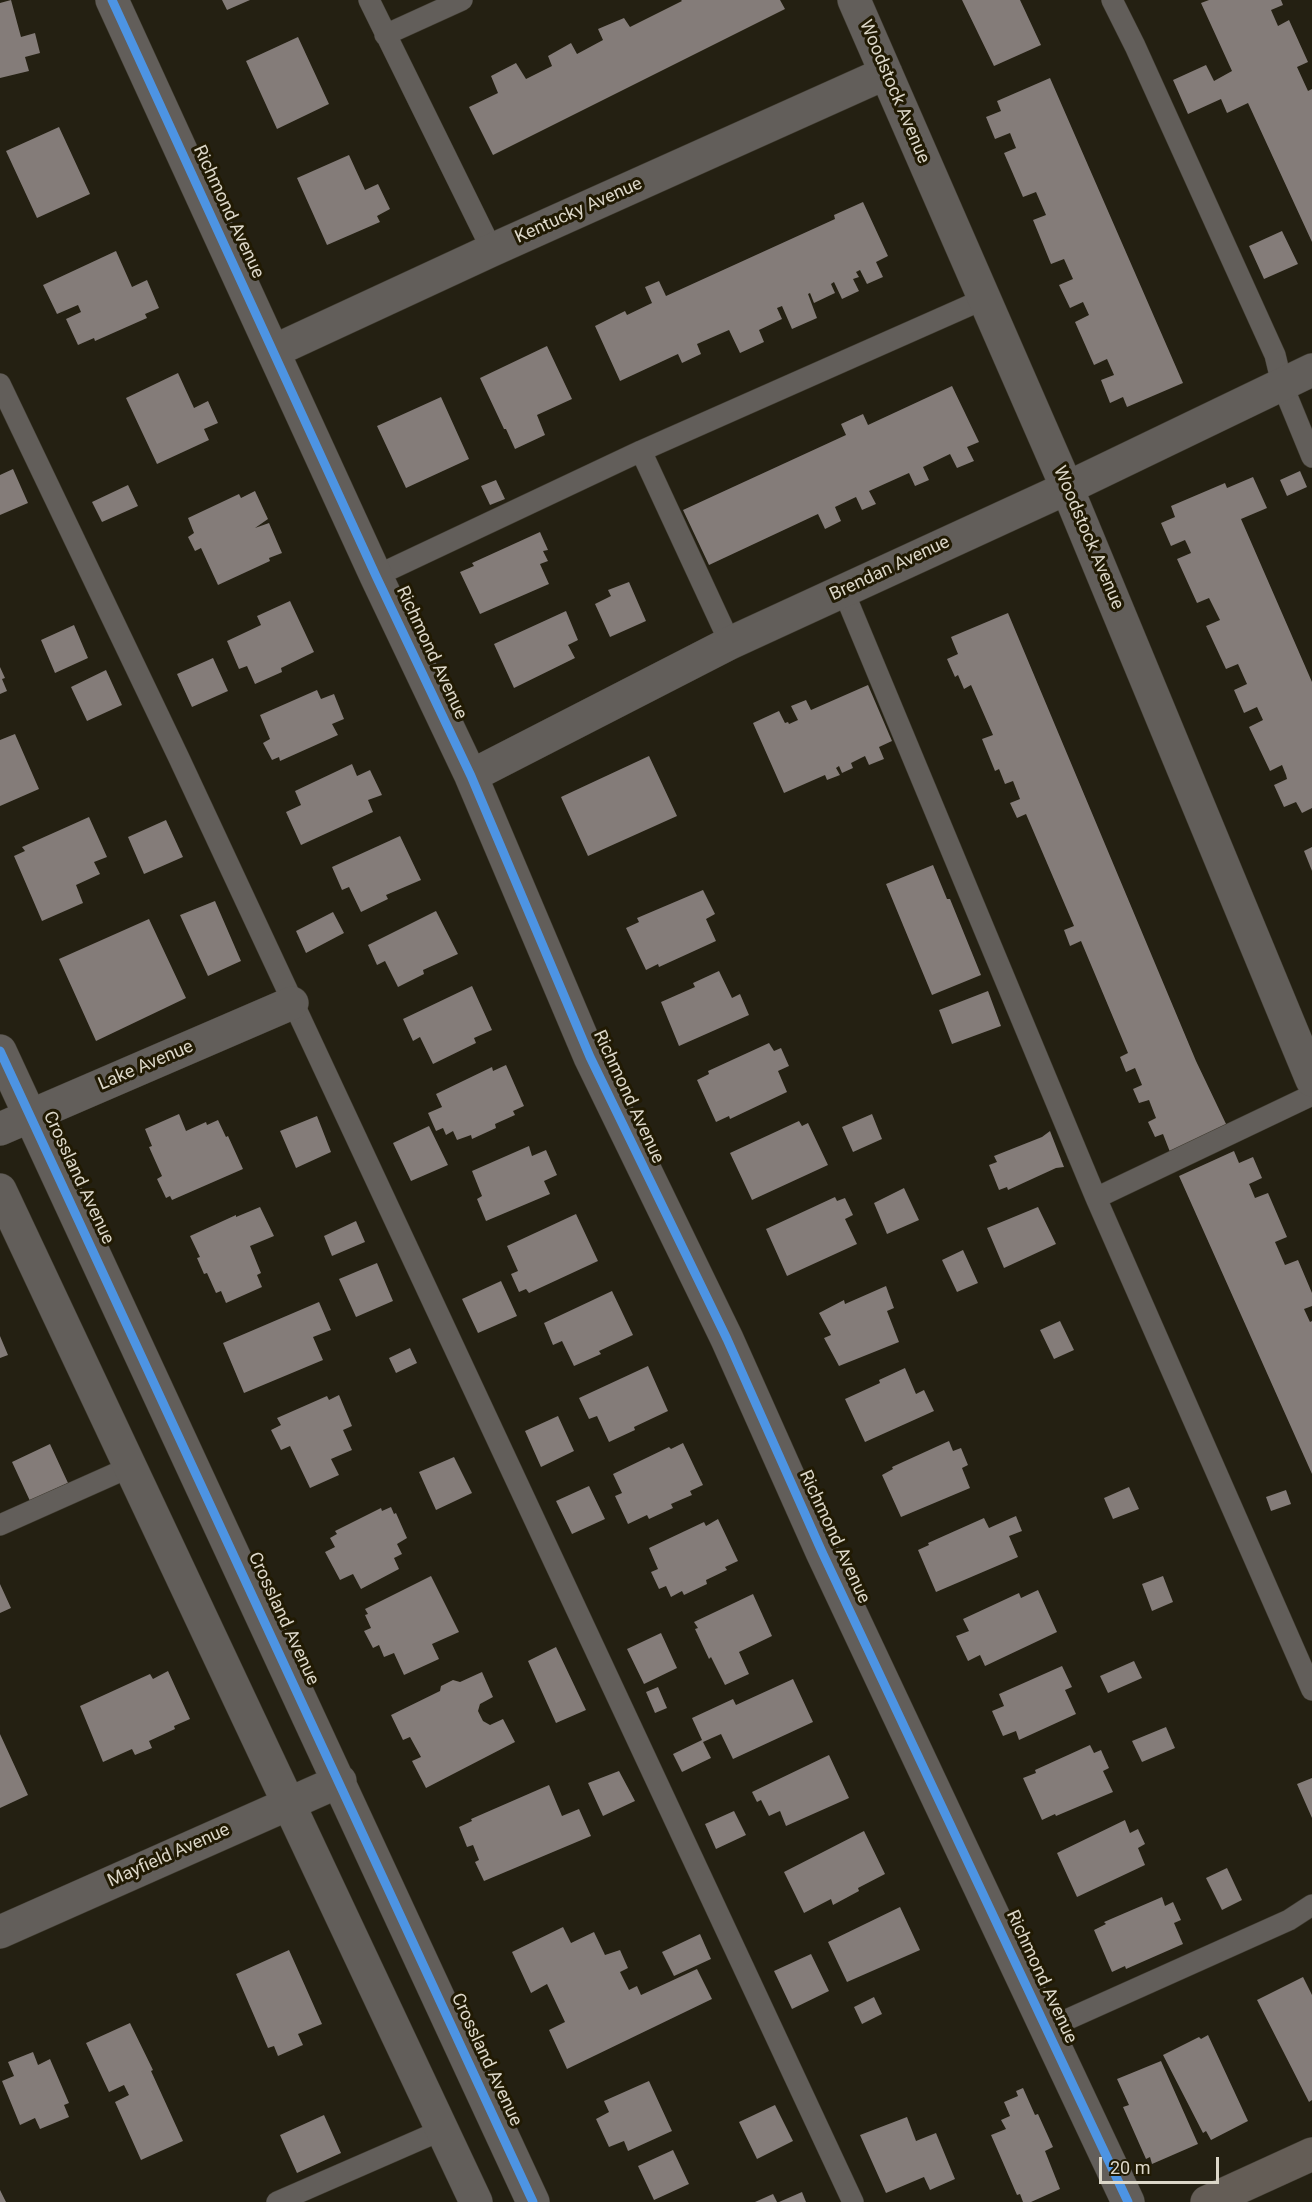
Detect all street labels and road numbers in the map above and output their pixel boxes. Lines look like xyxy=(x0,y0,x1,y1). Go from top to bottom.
street label: Woodstock Avenue xyxy=(854,17,934,167)
street label: Richmond Avenue xyxy=(188,142,268,282)
street label: Kentucky Avenue xyxy=(512,173,646,249)
street label: Woodstock Avenue xyxy=(1048,463,1128,613)
street label: Brendan Avenue xyxy=(827,532,953,606)
street label: Richmond Avenue xyxy=(391,583,471,723)
street label: Richmond Avenue xyxy=(588,1027,668,1167)
street label: Lake Avenue xyxy=(95,1036,197,1096)
street label: Crossland Avenue xyxy=(38,1108,118,1248)
street label: Richmond Avenue xyxy=(794,1467,874,1607)
street label: Crossland Avenue xyxy=(243,1549,323,1689)
street label: Mayfield Avenue xyxy=(105,1819,233,1893)
street label: Richmond Avenue xyxy=(1001,1907,1081,2047)
street label: Crossland Avenue xyxy=(446,1990,526,2130)

